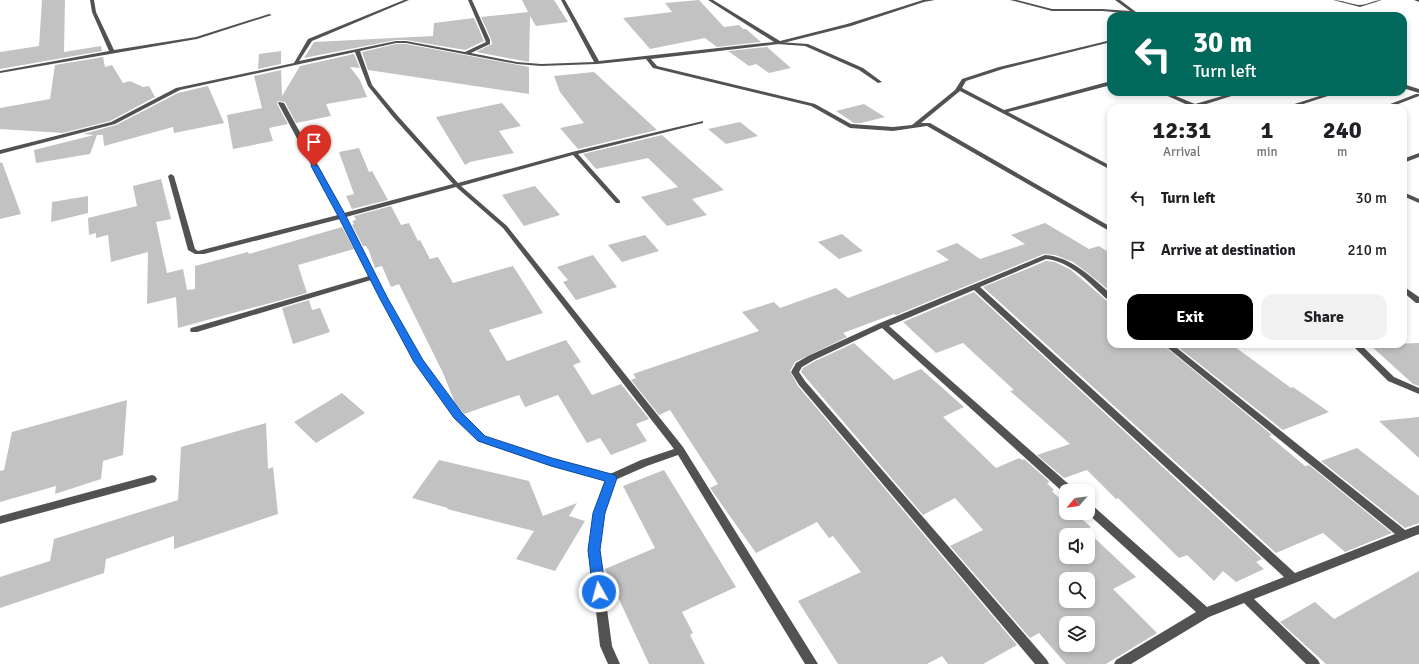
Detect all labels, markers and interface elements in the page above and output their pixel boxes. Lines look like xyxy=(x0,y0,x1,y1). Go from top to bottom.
text: 30 m xyxy=(1193,26,1252,60)
icon: left xyxy=(1127,28,1179,80)
text: Turn left xyxy=(1193,60,1256,82)
text: 12:31 xyxy=(1152,115,1211,145)
text: 1 xyxy=(1261,115,1273,145)
text: 240 xyxy=(1323,115,1362,145)
pin xyxy=(297,125,331,166)
icon: arrive xyxy=(303,131,325,153)
text: Arrival xyxy=(1163,144,1200,160)
text: min xyxy=(1257,144,1278,160)
text: m xyxy=(1337,144,1347,160)
icon: left xyxy=(1127,187,1149,209)
text: Turn left xyxy=(1161,189,1215,207)
text: 30 m xyxy=(1356,189,1387,207)
icon: arrive xyxy=(1127,239,1149,261)
text: Arrive at destination xyxy=(1161,241,1296,259)
text: 210 m xyxy=(1347,241,1387,259)
button: Exit xyxy=(1127,294,1253,340)
button: Share xyxy=(1261,294,1387,340)
north arrow xyxy=(1059,484,1095,520)
map controls xyxy=(1059,484,1095,652)
button: sound xyxy=(1059,528,1095,564)
position arrow xyxy=(578,571,620,613)
button: search xyxy=(1059,572,1095,608)
button: layers xyxy=(1059,616,1095,652)

